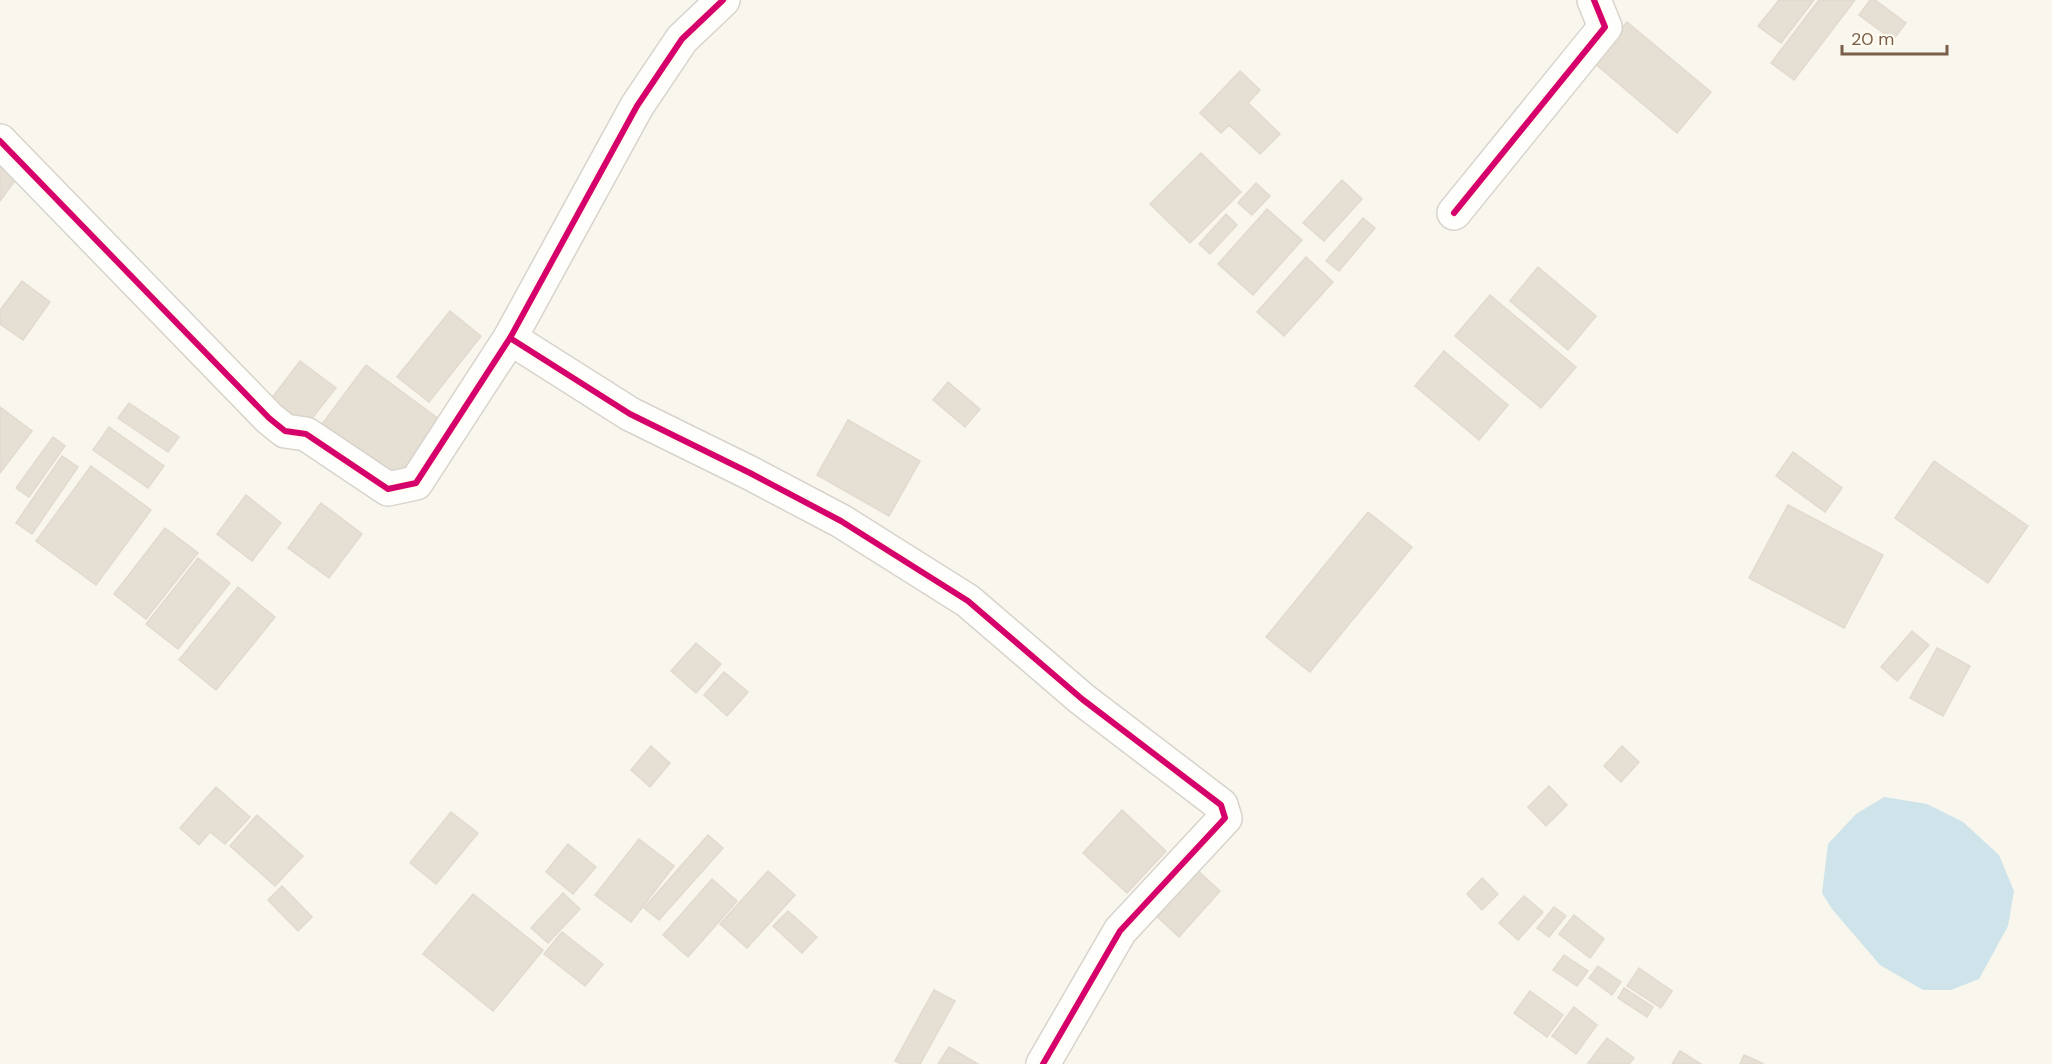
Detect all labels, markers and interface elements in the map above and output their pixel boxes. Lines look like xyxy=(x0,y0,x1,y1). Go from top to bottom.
scale bar xyxy=(1842,18,1947,56)
text: 20 m xyxy=(1851,27,1894,51)

